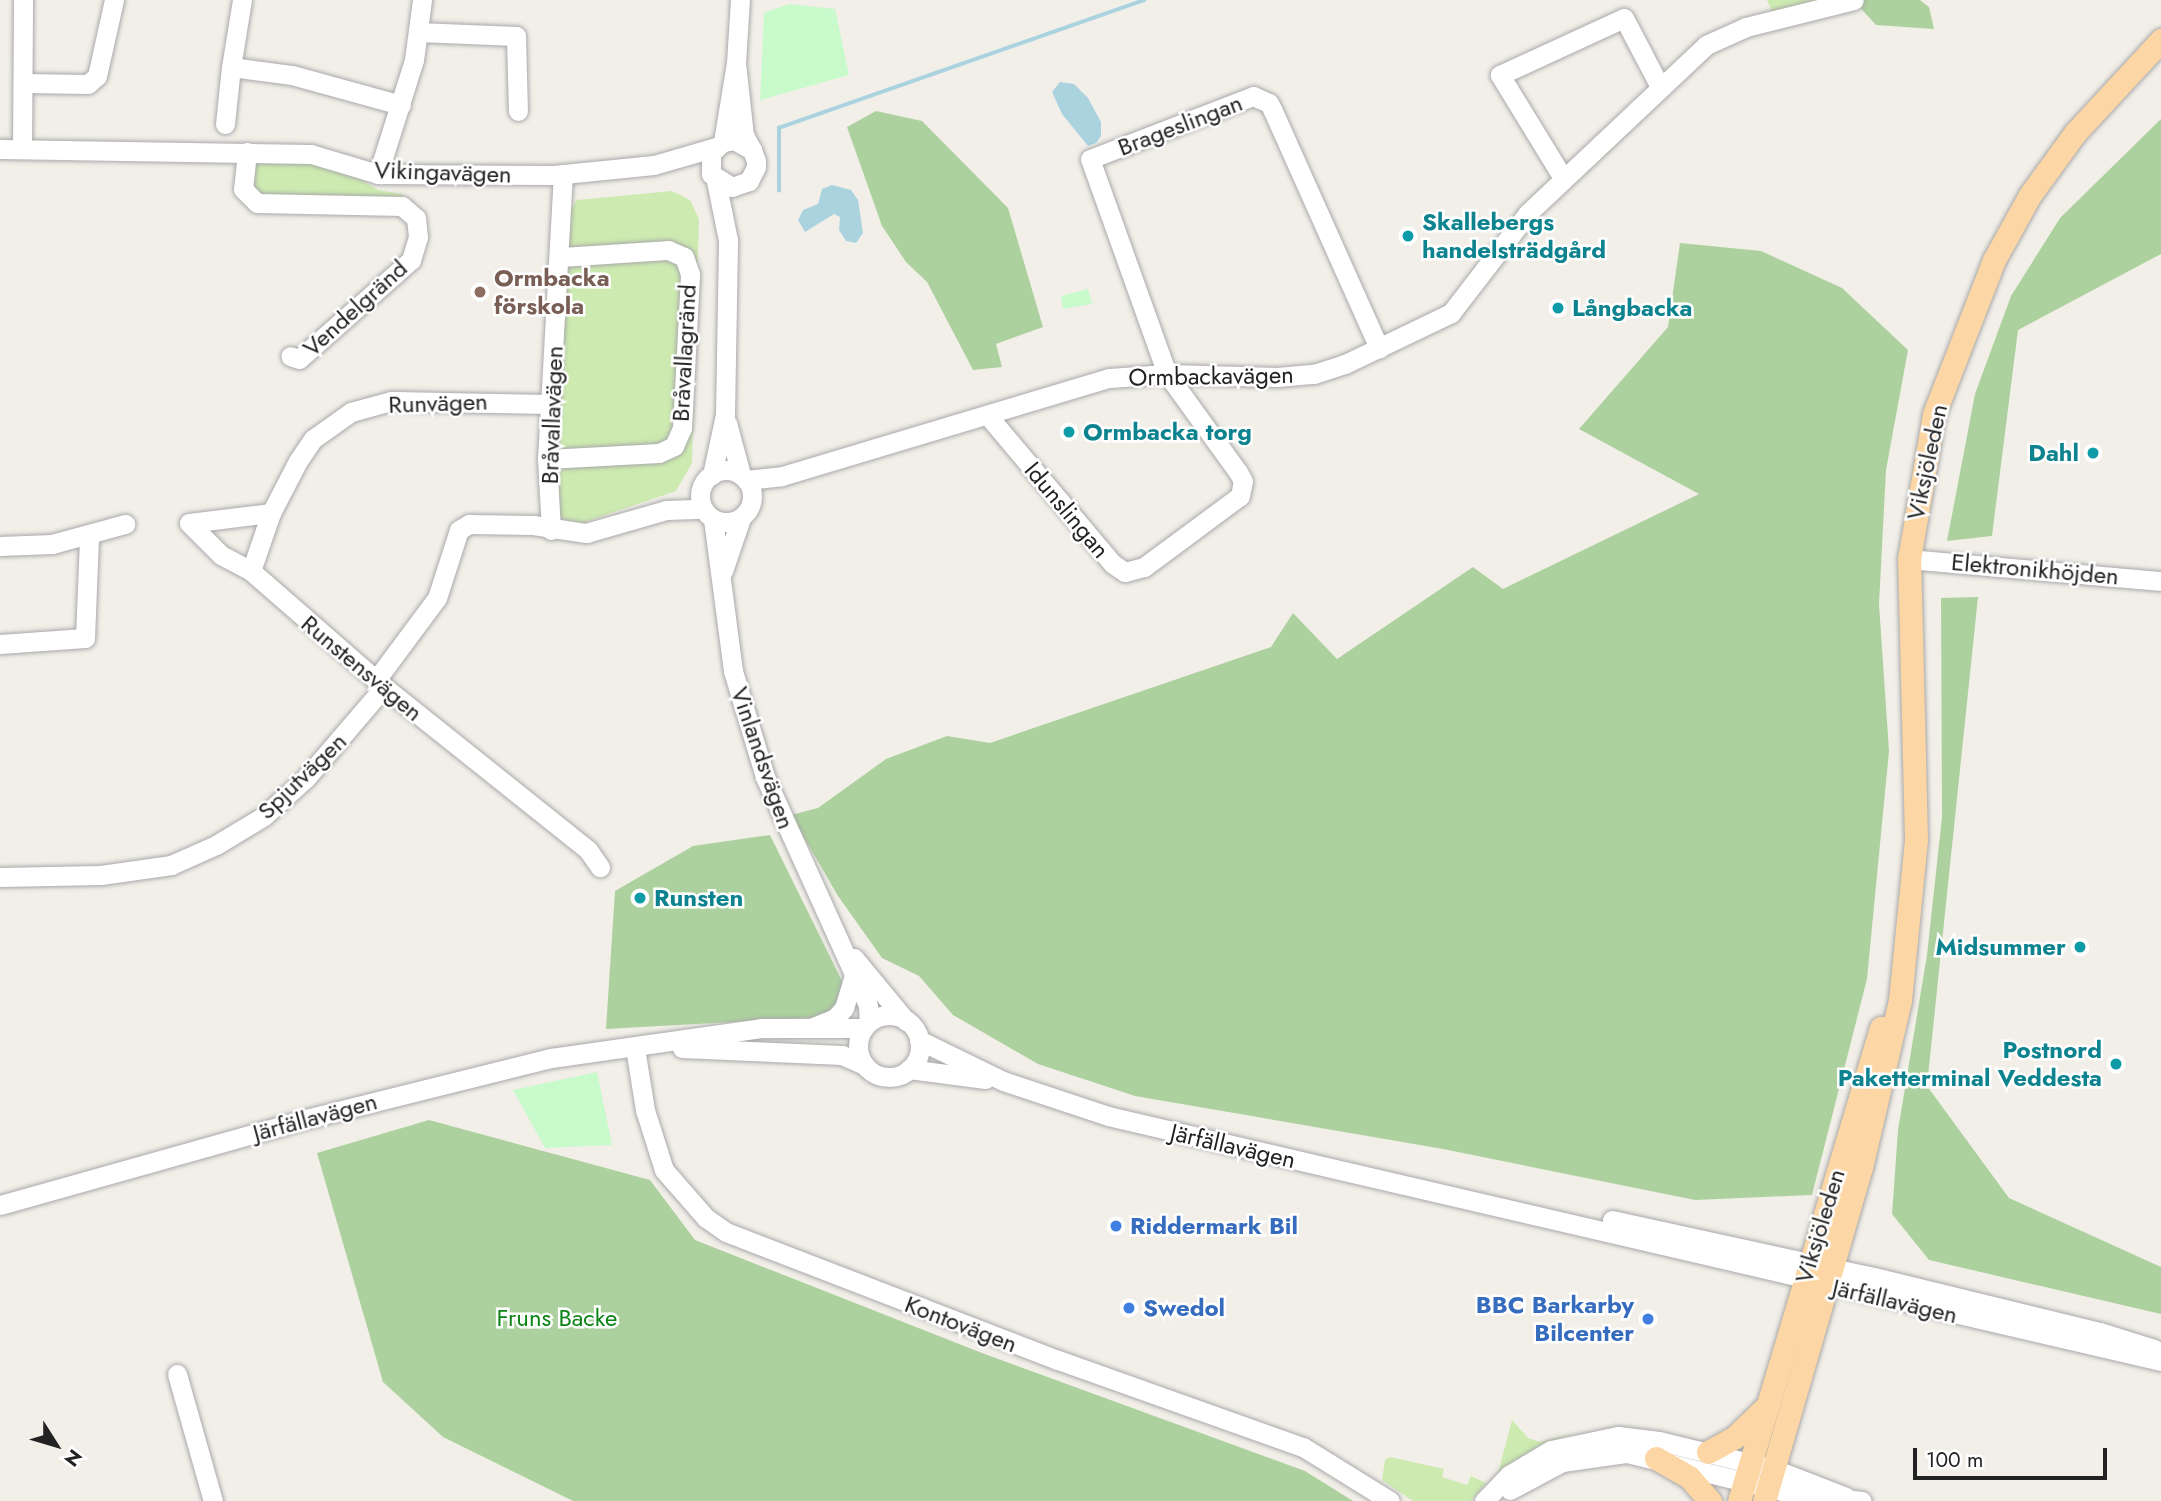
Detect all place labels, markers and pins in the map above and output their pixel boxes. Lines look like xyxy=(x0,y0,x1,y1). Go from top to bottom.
place label: Skallebergs handelsträdgård xyxy=(1422,208,1606,264)
marker: Skallebergs handelsträdgård xyxy=(1400,228,1416,244)
place label: Ormbacka förskola xyxy=(494,264,610,320)
marker: Ormbacka förskola xyxy=(472,284,488,300)
place label: Långbacka xyxy=(1572,294,1693,322)
marker: Långbacka xyxy=(1550,300,1566,316)
place label: Ormbacka torg xyxy=(1083,418,1252,446)
marker: Ormbacka torg xyxy=(1061,424,1077,440)
place label: Dahl xyxy=(2028,439,2079,467)
marker: Dahl xyxy=(2085,445,2101,461)
place label: Runsten xyxy=(654,884,743,912)
marker: Runsten xyxy=(632,890,648,906)
place label: Midsummer xyxy=(1935,933,2066,961)
marker: Midsummer xyxy=(2072,939,2088,955)
place label: Postnord Paketterminal Veddesta xyxy=(1838,1036,2102,1092)
marker: Postnord Paketterminal Veddesta xyxy=(2108,1056,2124,1072)
place label: Riddermark Bil xyxy=(1130,1212,1298,1240)
marker: Riddermark Bil xyxy=(1108,1218,1124,1234)
place label: BBC Barkarby Bilcenter xyxy=(1476,1291,1634,1347)
place label: Swedol xyxy=(1143,1294,1225,1322)
marker: Swedol xyxy=(1121,1300,1137,1316)
marker: BBC Barkarby Bilcenter xyxy=(1640,1311,1656,1327)

